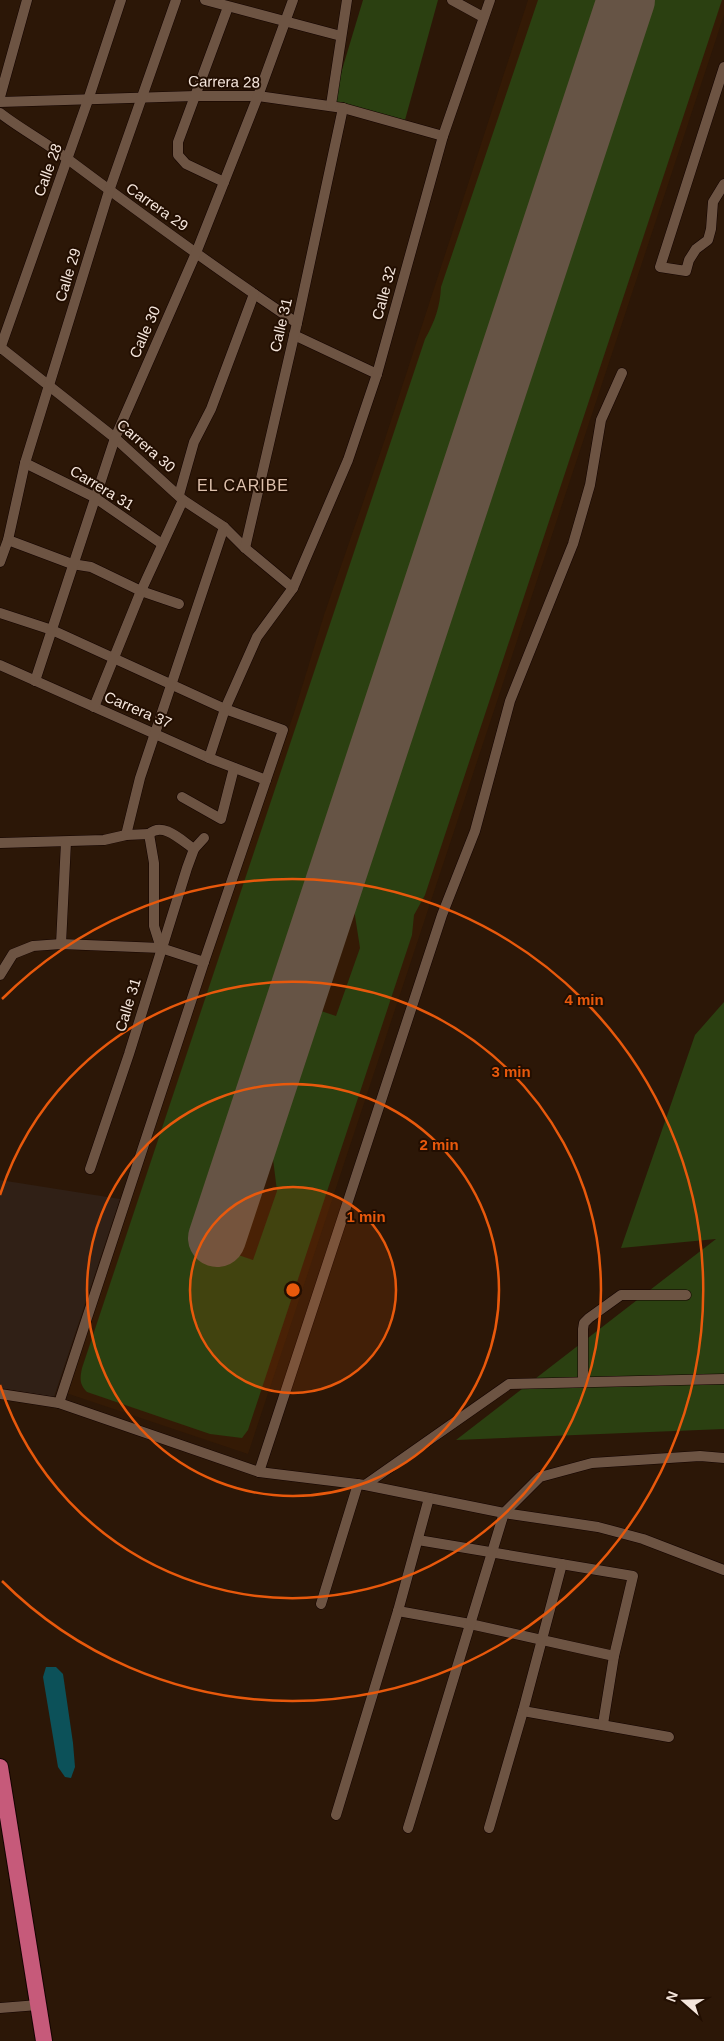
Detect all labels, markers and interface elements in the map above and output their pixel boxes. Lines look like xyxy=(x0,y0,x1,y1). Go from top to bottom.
street label: Carrera 28 xyxy=(188,72,260,91)
street label: Calle 28 xyxy=(30,141,65,199)
street label: Carrera 29 xyxy=(123,179,192,234)
street label: Calle 29 xyxy=(51,246,84,304)
street label: Calle 32 xyxy=(368,264,399,322)
street label: Calle 31 xyxy=(266,296,295,354)
street label: Calle 30 xyxy=(126,303,164,360)
street label: Carrera 30 xyxy=(114,416,179,476)
street label: Carrera 31 xyxy=(67,462,137,513)
district label: EL CARIBE xyxy=(197,477,289,494)
street label: Carrera 37 xyxy=(102,688,175,731)
street label: Calle 31 xyxy=(111,976,144,1034)
text: 4 min xyxy=(564,991,604,1008)
text: 3 min xyxy=(491,1063,531,1080)
text: 2 min xyxy=(419,1136,459,1153)
text: 1 min xyxy=(346,1208,386,1225)
centre of rings xyxy=(284,1281,302,1299)
north arrow xyxy=(659,1976,709,2026)
text: N xyxy=(663,1989,681,2004)

